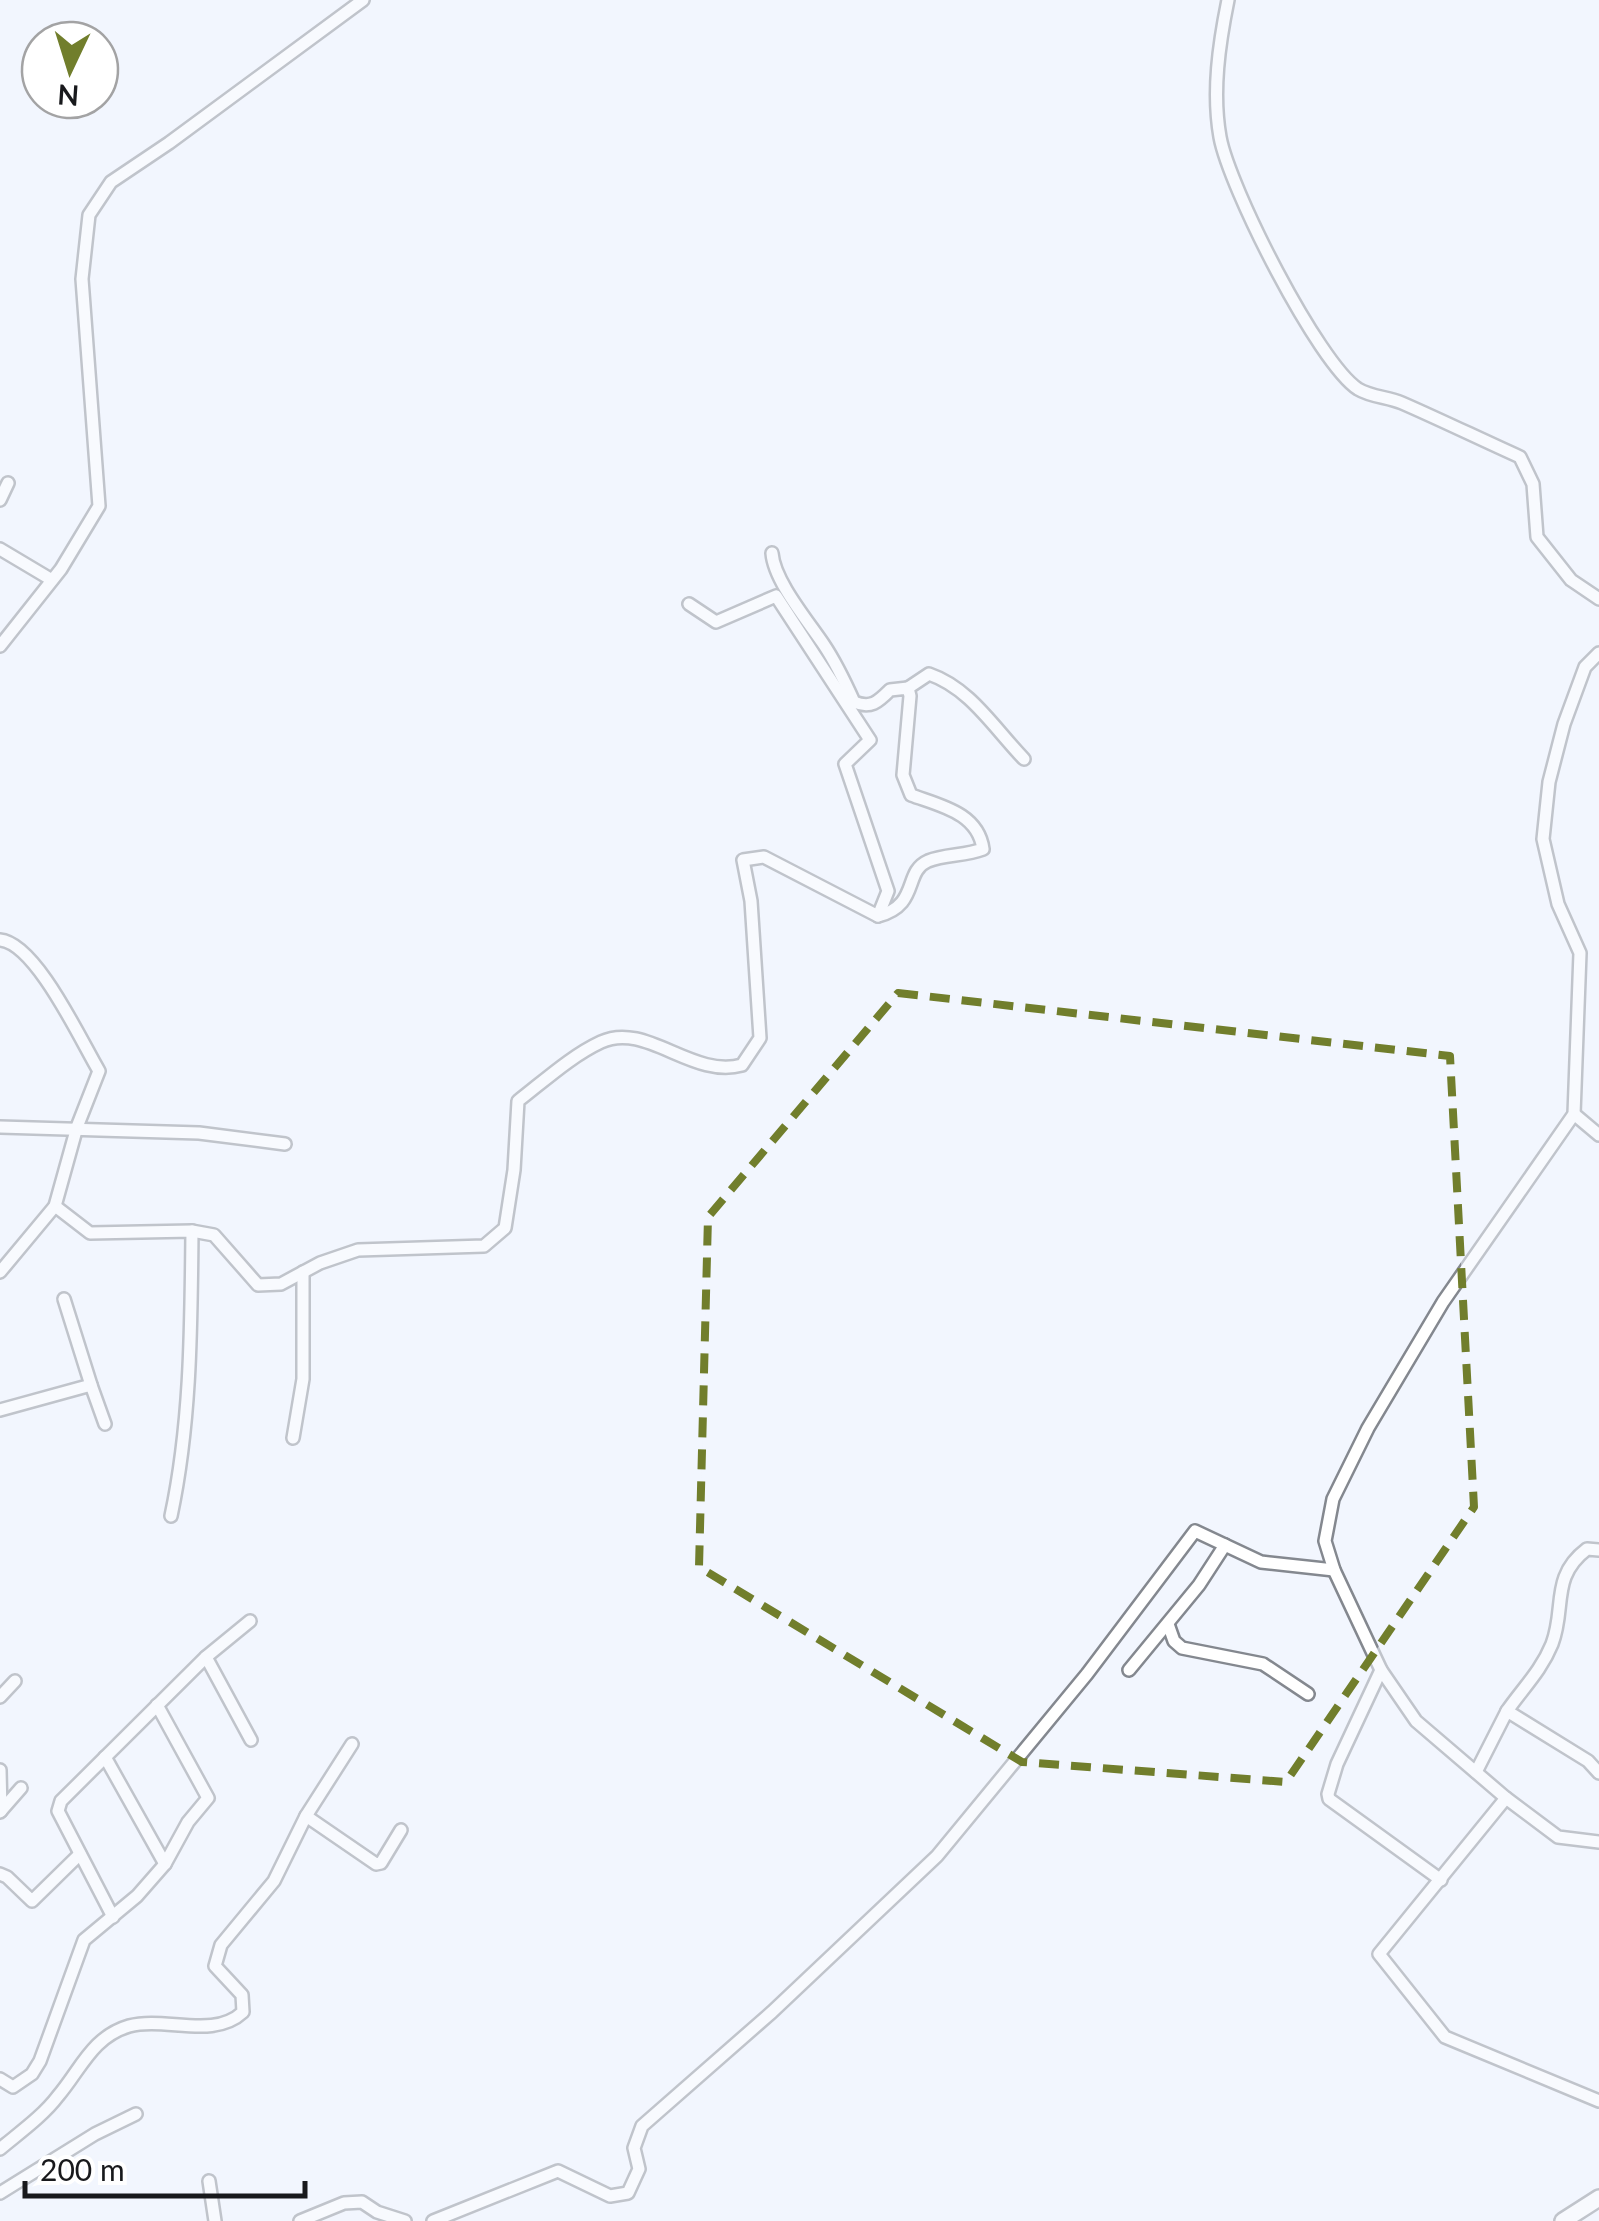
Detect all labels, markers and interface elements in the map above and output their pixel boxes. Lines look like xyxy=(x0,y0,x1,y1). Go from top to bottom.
north arrow xyxy=(20,20,120,120)
text: N xyxy=(56,78,80,114)
scale bar xyxy=(25,2136,305,2198)
text: 200 m xyxy=(40,2151,125,2187)

